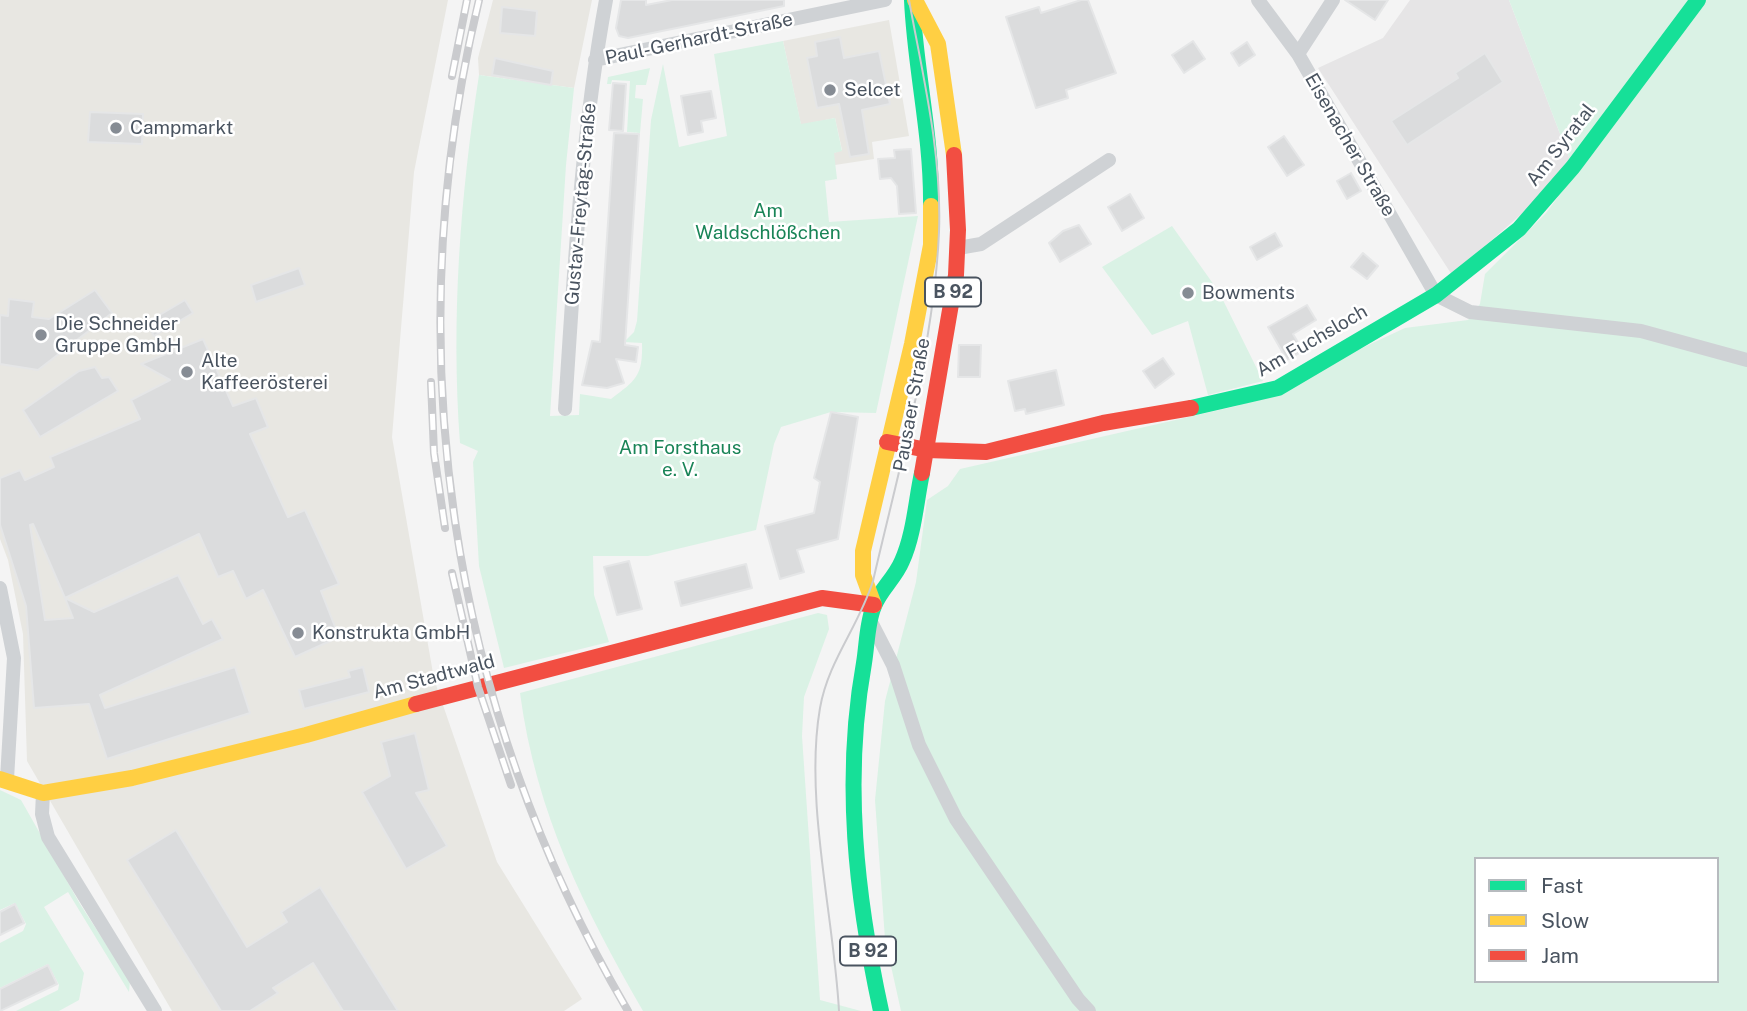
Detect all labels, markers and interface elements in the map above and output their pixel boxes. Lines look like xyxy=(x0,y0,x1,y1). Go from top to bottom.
street label: Paul-Gerhardt-Straße xyxy=(603,8,795,70)
street label: Eisenacher Straße xyxy=(1300,69,1400,221)
place label: Selcet xyxy=(844,79,901,101)
marker: Selcet xyxy=(822,82,838,98)
street label: Am Syratal xyxy=(1522,99,1600,191)
street label: Gustav-Freytag-Straße xyxy=(561,102,601,306)
place label: Campmarkt xyxy=(130,117,233,139)
marker: Campmarkt xyxy=(108,120,124,136)
park label: Am Waldschlößchen xyxy=(695,200,841,244)
road number: B 92 xyxy=(925,278,981,306)
place label: Bowments xyxy=(1202,282,1295,304)
marker: Bowments xyxy=(1180,285,1196,301)
street label: Am Fuchsloch xyxy=(1252,300,1372,382)
place label: Die Schneider Gruppe GmbH xyxy=(55,313,182,357)
marker: Die Schneider Gruppe GmbH xyxy=(33,327,49,343)
street label: Pausaer Straße xyxy=(889,336,935,474)
place label: Alte Kaffeerösterei xyxy=(201,350,328,394)
marker: Alte Kaffeerösterei xyxy=(179,364,195,380)
park label: Am Forsthaus e. V. xyxy=(619,437,741,481)
place label: Konstrukta GmbH xyxy=(312,622,470,644)
marker: Konstrukta GmbH xyxy=(290,625,306,641)
street label: Am Stadtwald xyxy=(371,650,497,704)
legend xyxy=(1474,857,1719,983)
text: Fast xyxy=(1541,873,1583,898)
text: Slow xyxy=(1541,908,1589,933)
road number: B 92 xyxy=(840,936,896,966)
text: Jam xyxy=(1541,943,1579,968)

